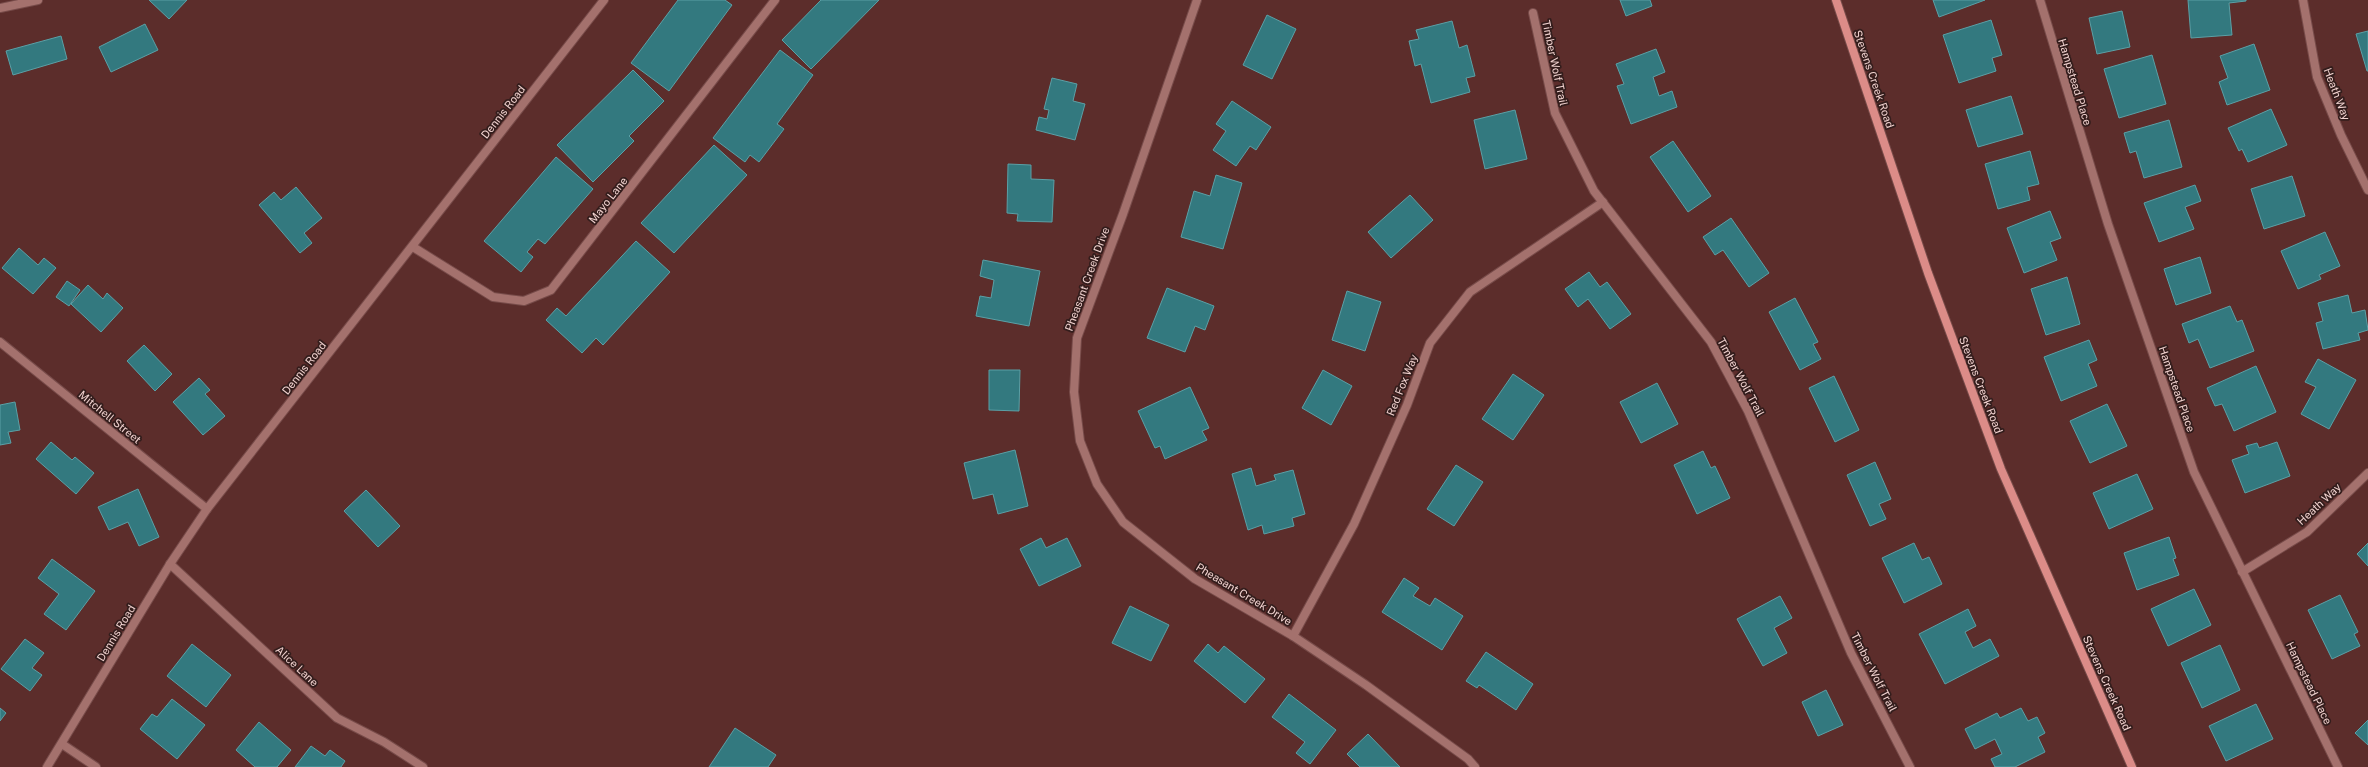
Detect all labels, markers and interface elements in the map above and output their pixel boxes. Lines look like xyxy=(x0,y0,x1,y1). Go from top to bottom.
street label: Timber Wolf Trail xyxy=(1540,19,1570,107)
street label: Stevens Creek Road xyxy=(1852,28,1896,130)
street label: Hampstead Place xyxy=(2056,37,2094,127)
street label: Heath Way xyxy=(2322,66,2353,122)
street label: Dennis Road xyxy=(479,83,527,141)
street label: Mayo Lane xyxy=(586,175,630,225)
street label: Pheasant Creek Drive xyxy=(1063,225,1111,333)
street label: Stevens Creek Road xyxy=(1957,335,2005,435)
street label: Timber Wolf Trail xyxy=(1715,336,1767,418)
street label: Dennis Road xyxy=(280,339,328,397)
street label: Hampstead Place xyxy=(2157,344,2197,434)
street label: Red Fox Way xyxy=(1384,352,1420,418)
street label: Mitchell Street xyxy=(77,388,143,446)
street label: Heath Way xyxy=(2295,481,2343,527)
street label: Pheasant Creek Drive xyxy=(1194,561,1294,627)
street label: Dennis Road xyxy=(94,603,138,663)
street label: Timber Wolf Trail xyxy=(1849,630,1899,714)
street label: Stevens Creek Road xyxy=(2081,634,2133,732)
street label: Hampstead Place xyxy=(2284,640,2334,726)
street label: Alice Lane xyxy=(273,643,321,689)

